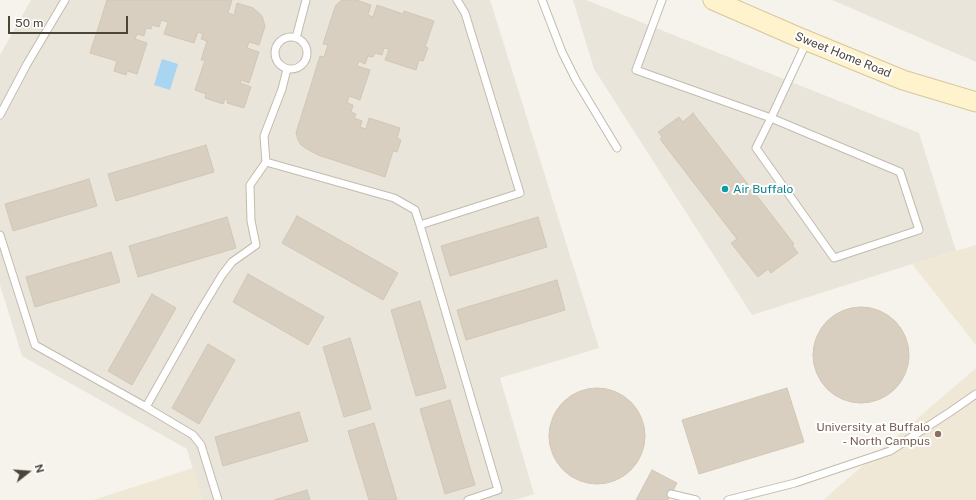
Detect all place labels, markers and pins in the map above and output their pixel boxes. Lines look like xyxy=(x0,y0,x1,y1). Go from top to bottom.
place label: Air Buffalo xyxy=(733,182,793,196)
marker: Air Buffalo xyxy=(720,184,730,194)
place label: University at Buffalo - North Campus xyxy=(816,420,930,448)
marker: University at Buffalo - North Campus xyxy=(933,429,943,439)

